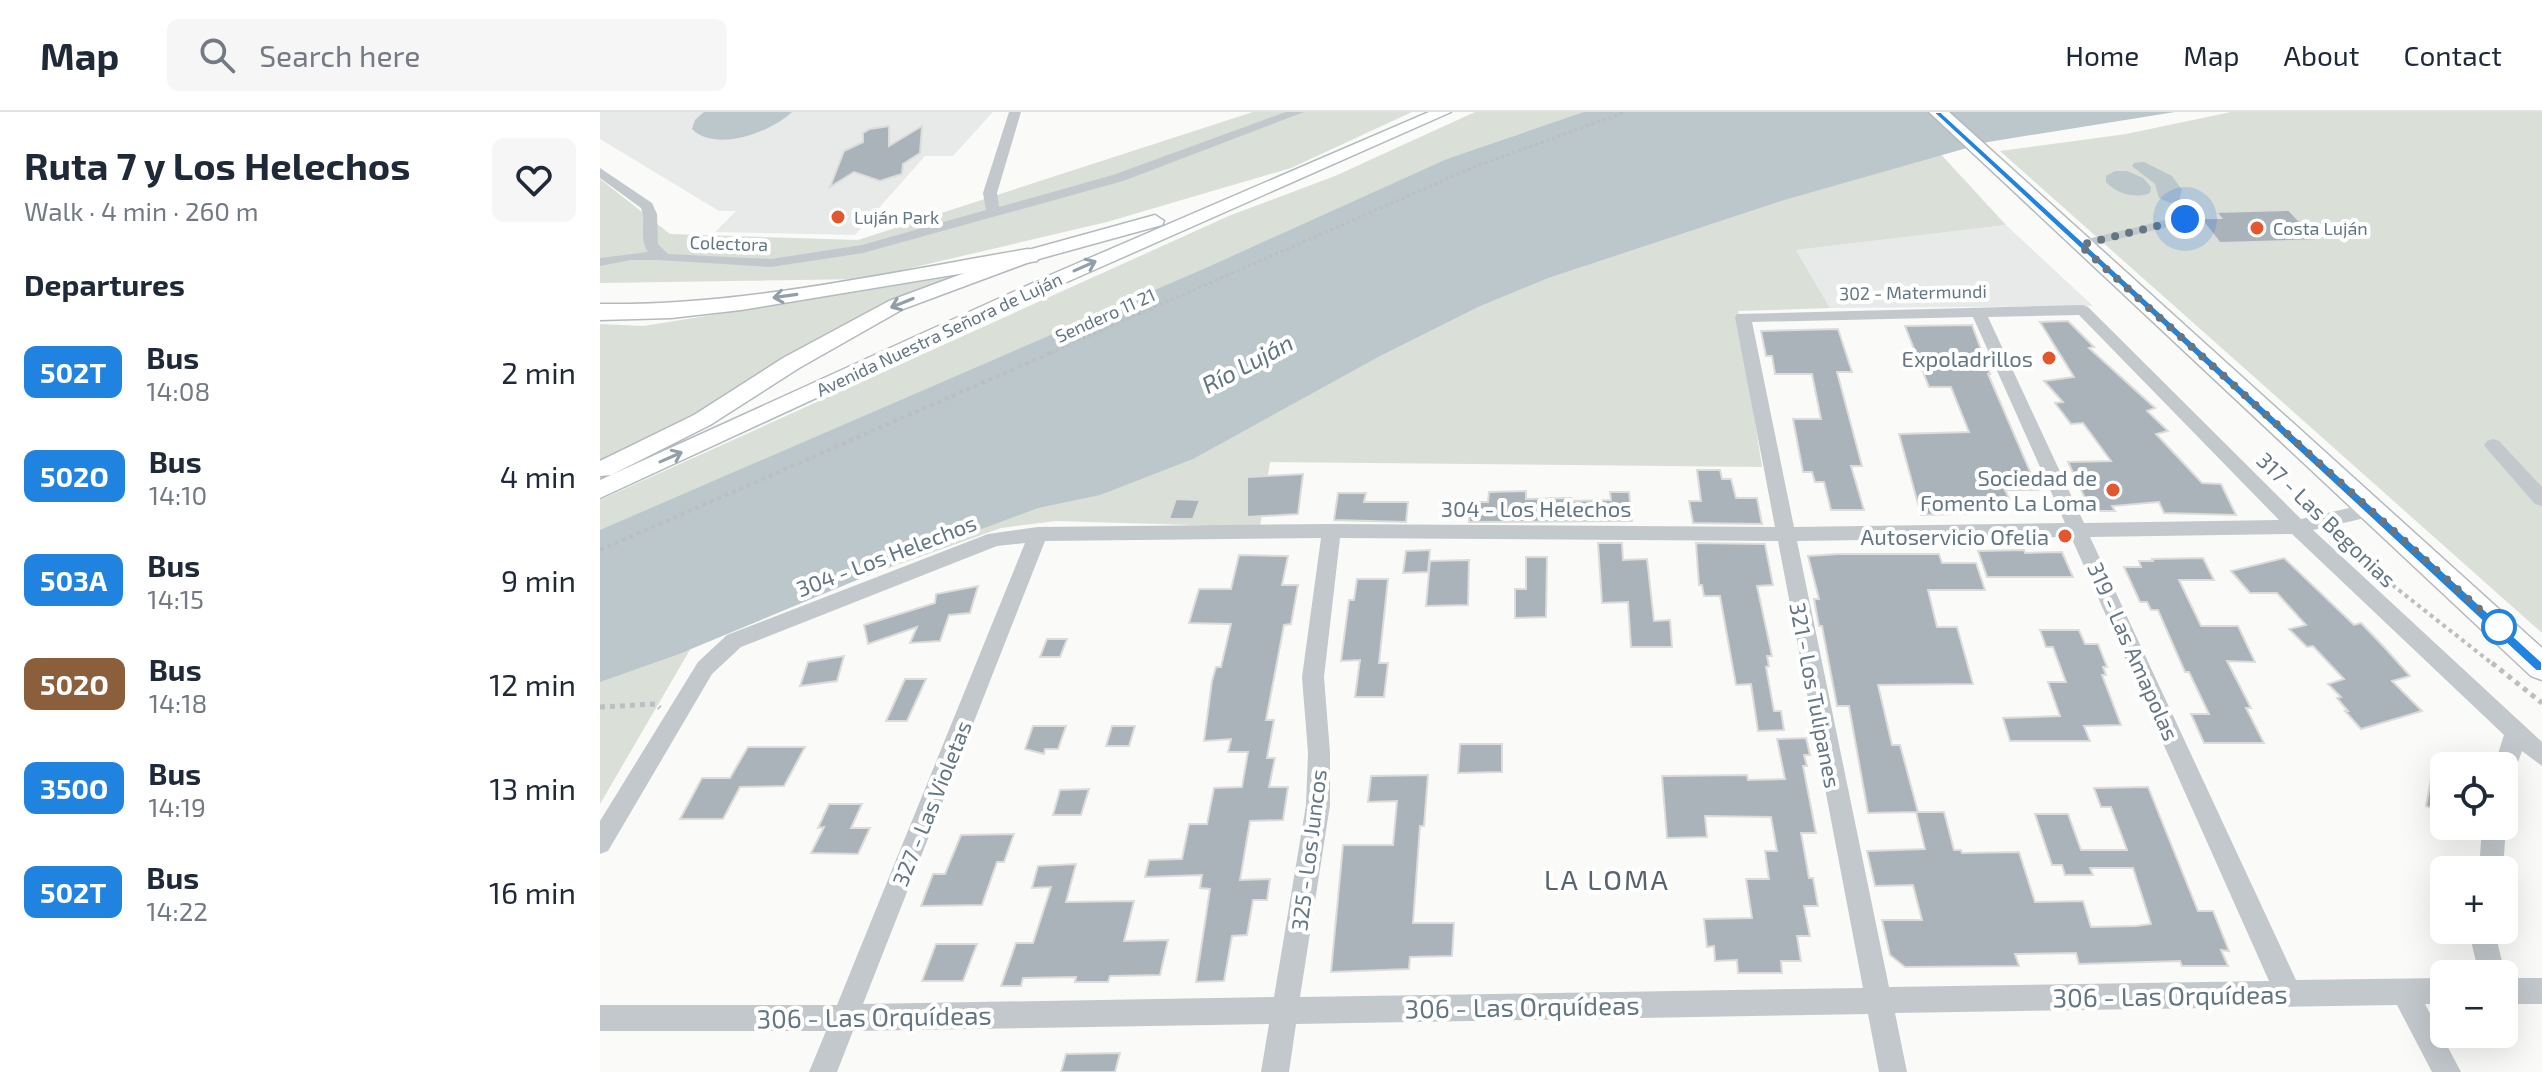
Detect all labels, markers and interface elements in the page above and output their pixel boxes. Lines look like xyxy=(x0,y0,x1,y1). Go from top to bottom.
search box xyxy=(167,19,727,91)
text: Map xyxy=(40,32,119,78)
icon: search xyxy=(195,33,239,77)
text: Search here xyxy=(259,37,420,73)
text: Home xyxy=(2065,38,2139,72)
text: Map xyxy=(2183,38,2240,72)
text: About xyxy=(2284,38,2359,72)
text: Contact xyxy=(2403,38,2502,72)
button: heart xyxy=(492,138,576,222)
text: Ruta 7 y Los Helechos xyxy=(24,142,410,188)
text: Walk · 4 min · 260 m xyxy=(24,195,259,226)
your location xyxy=(2165,199,2205,239)
place label: Luján Park xyxy=(854,206,939,228)
marker: Luján Park xyxy=(829,208,847,226)
place label: Costa Luján xyxy=(2273,217,2368,239)
marker: Costa Luján xyxy=(2248,219,2266,237)
street label: Colectora xyxy=(689,231,769,255)
one-way arrow xyxy=(1072,258,1097,273)
text: Departures xyxy=(24,266,185,302)
street label: Avenida Nuestra Señora de Luján xyxy=(813,267,1065,401)
street label: 302 - Matermundi xyxy=(1839,280,1987,304)
street label: Sendero 11 21 xyxy=(1052,283,1158,347)
one-way arrow xyxy=(773,289,798,304)
one-way arrow xyxy=(890,296,915,311)
water label: Río Luján xyxy=(1197,327,1297,399)
text: Bus xyxy=(146,339,199,375)
place label: Expoladrillos xyxy=(1902,345,2033,371)
marker: Expoladrillos xyxy=(2040,349,2058,367)
text: 2 min xyxy=(501,354,576,390)
text: 502T xyxy=(40,355,106,389)
text: 14:08 xyxy=(146,375,210,406)
text: Bus xyxy=(149,443,202,479)
street label: 317 - Las Begonias xyxy=(2252,446,2402,592)
one-way arrow xyxy=(658,449,683,464)
text: 4 min xyxy=(500,458,576,494)
text: 502O xyxy=(40,459,109,493)
place label: Sociedad de Fomento La Loma xyxy=(1920,464,2097,515)
text: 14:10 xyxy=(149,479,207,510)
marker: Sociedad de Fomento La Loma xyxy=(2104,481,2122,499)
street label: 304 - Los Helechos xyxy=(1441,495,1631,521)
street label: 304 - Los Helechos xyxy=(792,509,980,601)
place label: Autoservicio Ofelia xyxy=(1861,523,2049,549)
marker: Autoservicio Ofelia xyxy=(2056,527,2074,545)
text: Bus xyxy=(147,547,200,583)
street label: 319 - Las Amapolas xyxy=(2083,558,2185,744)
text: 9 min xyxy=(501,562,576,598)
text: 503A xyxy=(40,563,107,597)
text: 14:15 xyxy=(147,583,204,614)
street label: 321 - Los Tulipanes xyxy=(1785,600,1847,790)
unlabelled marker xyxy=(2482,610,2516,644)
text: Bus xyxy=(149,651,202,687)
text: 12 min xyxy=(489,666,576,702)
text: 502O xyxy=(40,667,109,701)
text: 14:18 xyxy=(149,687,207,718)
street label: 327 - Las Violetas xyxy=(886,717,976,889)
map controls xyxy=(2430,752,2518,1048)
button: locate xyxy=(2430,752,2518,840)
text: Bus xyxy=(148,755,201,791)
street label: 325 - Los Juncos xyxy=(1285,768,1331,932)
text: 13 min xyxy=(490,770,576,806)
text: 350O xyxy=(40,771,108,805)
text: 14:19 xyxy=(148,791,206,822)
button: + xyxy=(2430,856,2518,944)
text: Bus xyxy=(146,859,199,895)
district label: LA LOMA xyxy=(1544,862,1670,896)
text: 16 min xyxy=(489,874,576,910)
text: 502T xyxy=(40,875,106,909)
text: 14:22 xyxy=(146,895,208,926)
button: − xyxy=(2430,960,2518,1048)
street label: 306 - Las Orquídeas xyxy=(2052,977,2288,1013)
street label: 306 - Las Orquídeas xyxy=(1404,988,1640,1024)
street label: 306 - Las Orquídeas xyxy=(756,998,992,1034)

